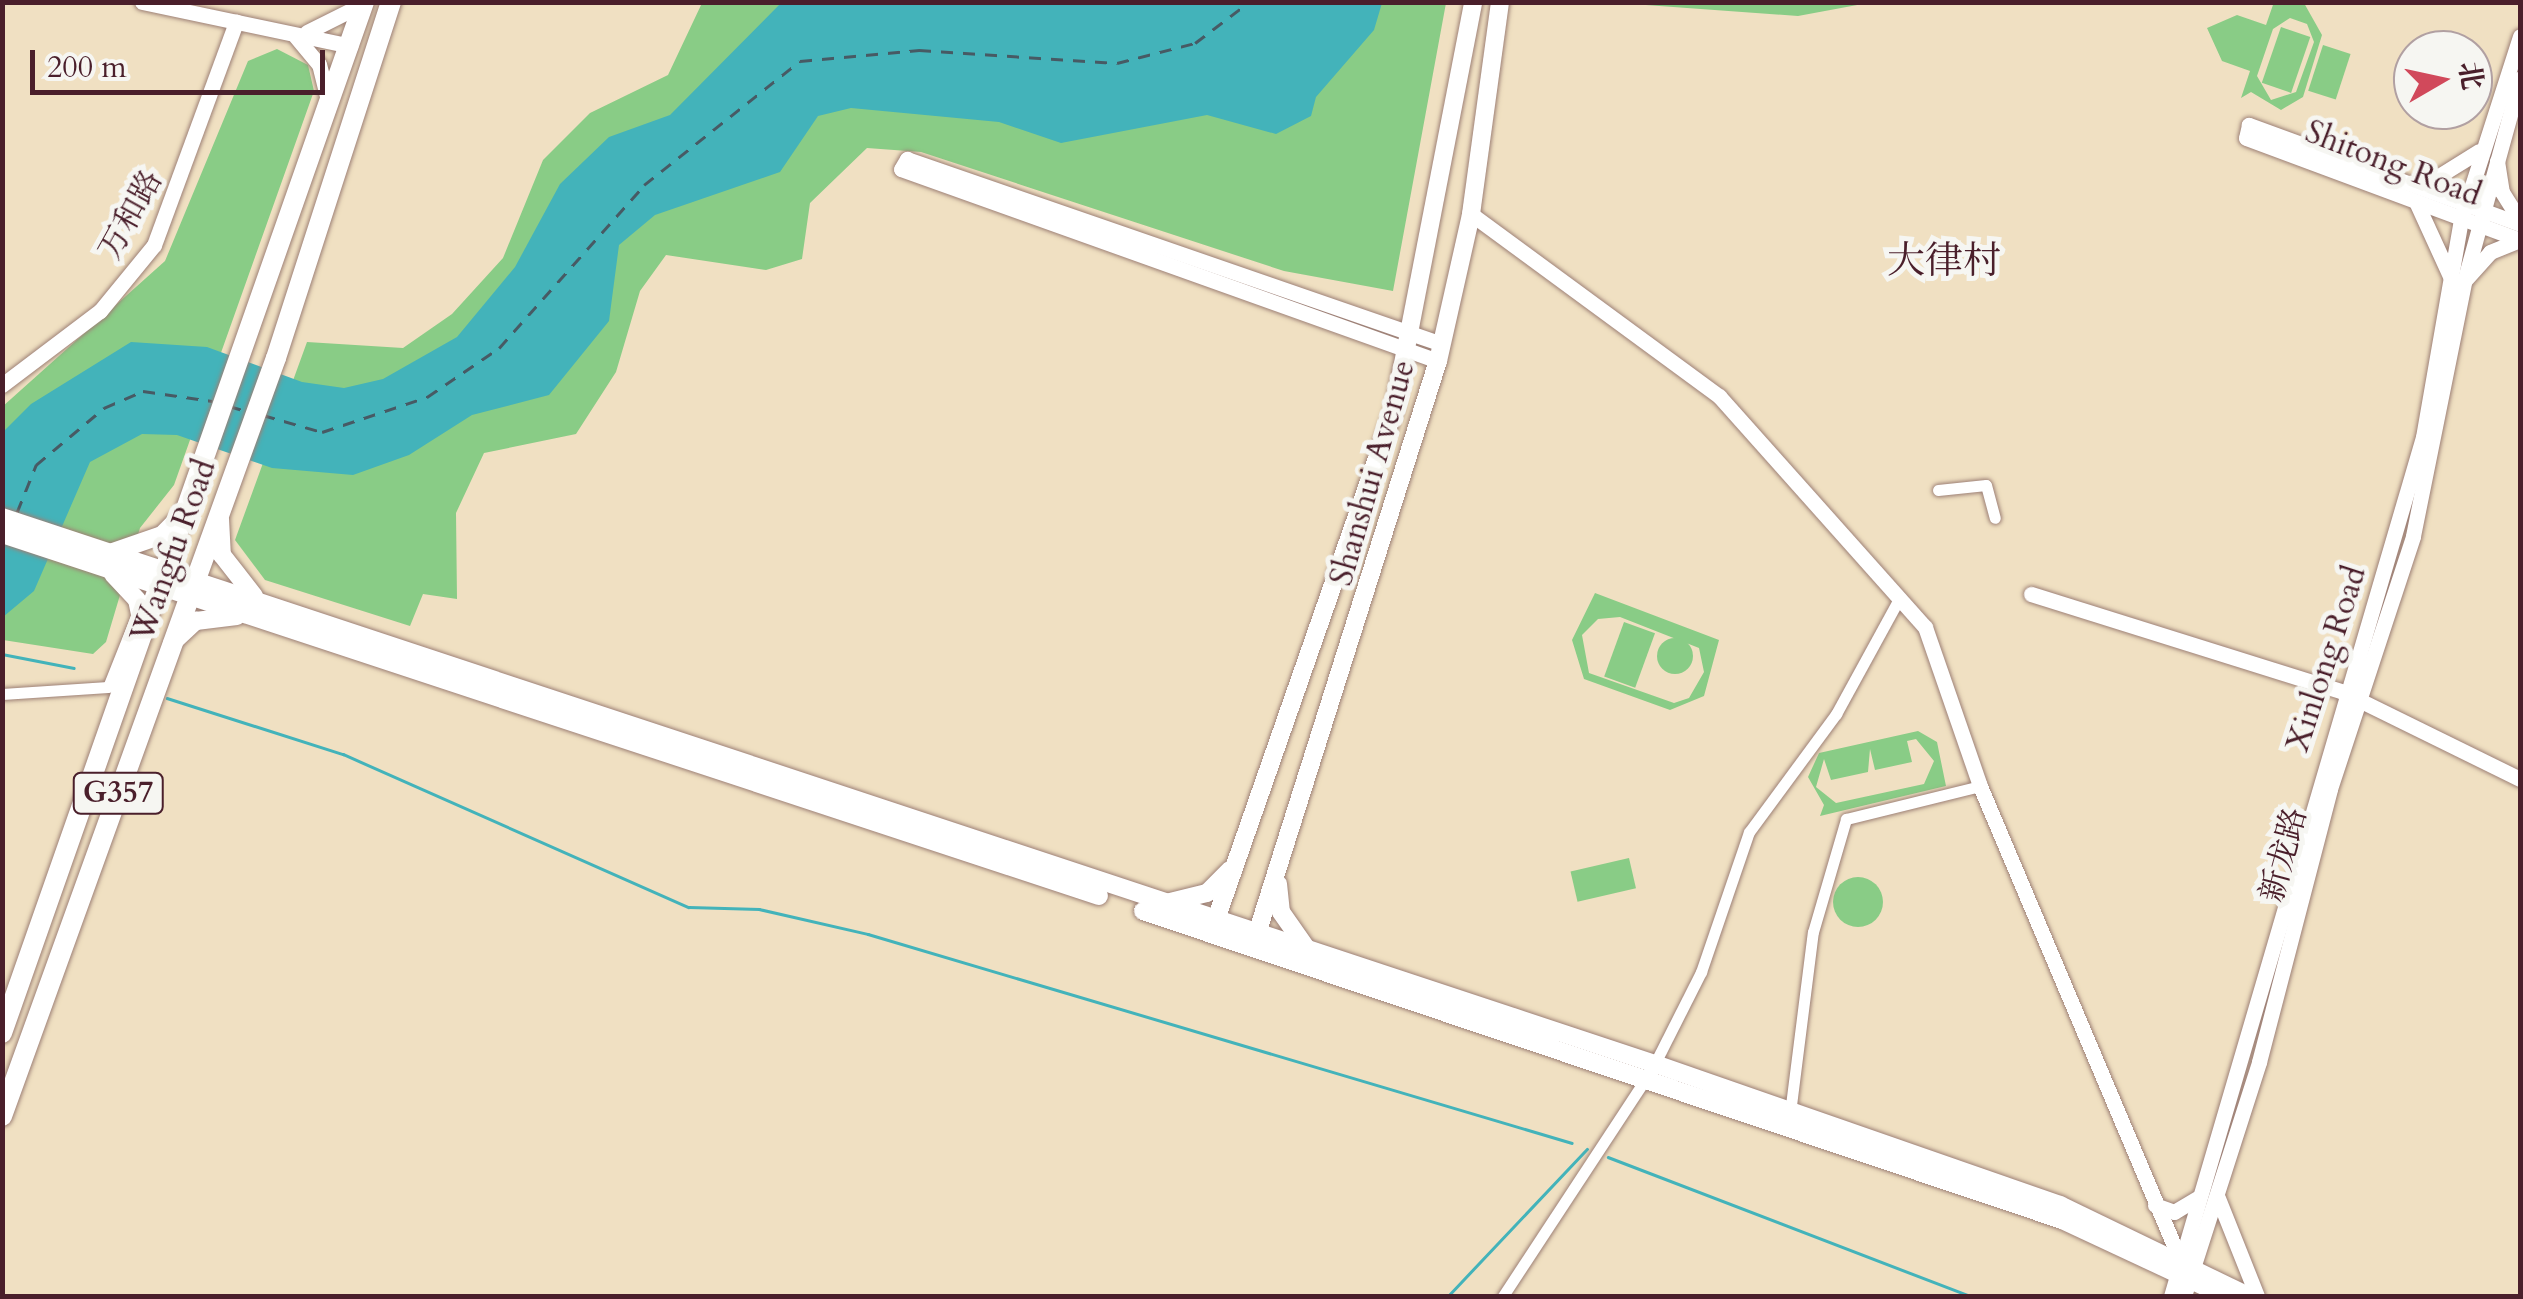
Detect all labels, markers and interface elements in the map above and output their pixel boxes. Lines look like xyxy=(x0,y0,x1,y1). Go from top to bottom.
scale bar xyxy=(35,30,330,92)
north arrow xyxy=(2393,30,2493,130)
text: 200 m xyxy=(47,47,127,88)
text: 北 xyxy=(2450,59,2492,92)
street label: Shitong Road xyxy=(2300,113,2486,215)
street label: 万和路 xyxy=(91,164,171,266)
district label: 大律村 xyxy=(1887,239,2001,285)
street label: Shanshui Avenue xyxy=(1322,356,1424,590)
street label: Wangfu Road xyxy=(123,454,225,648)
street label: Xinlong Road xyxy=(2279,561,2375,757)
road number: G357 xyxy=(70,768,166,818)
street label: 新龙路 xyxy=(2253,804,2315,906)

